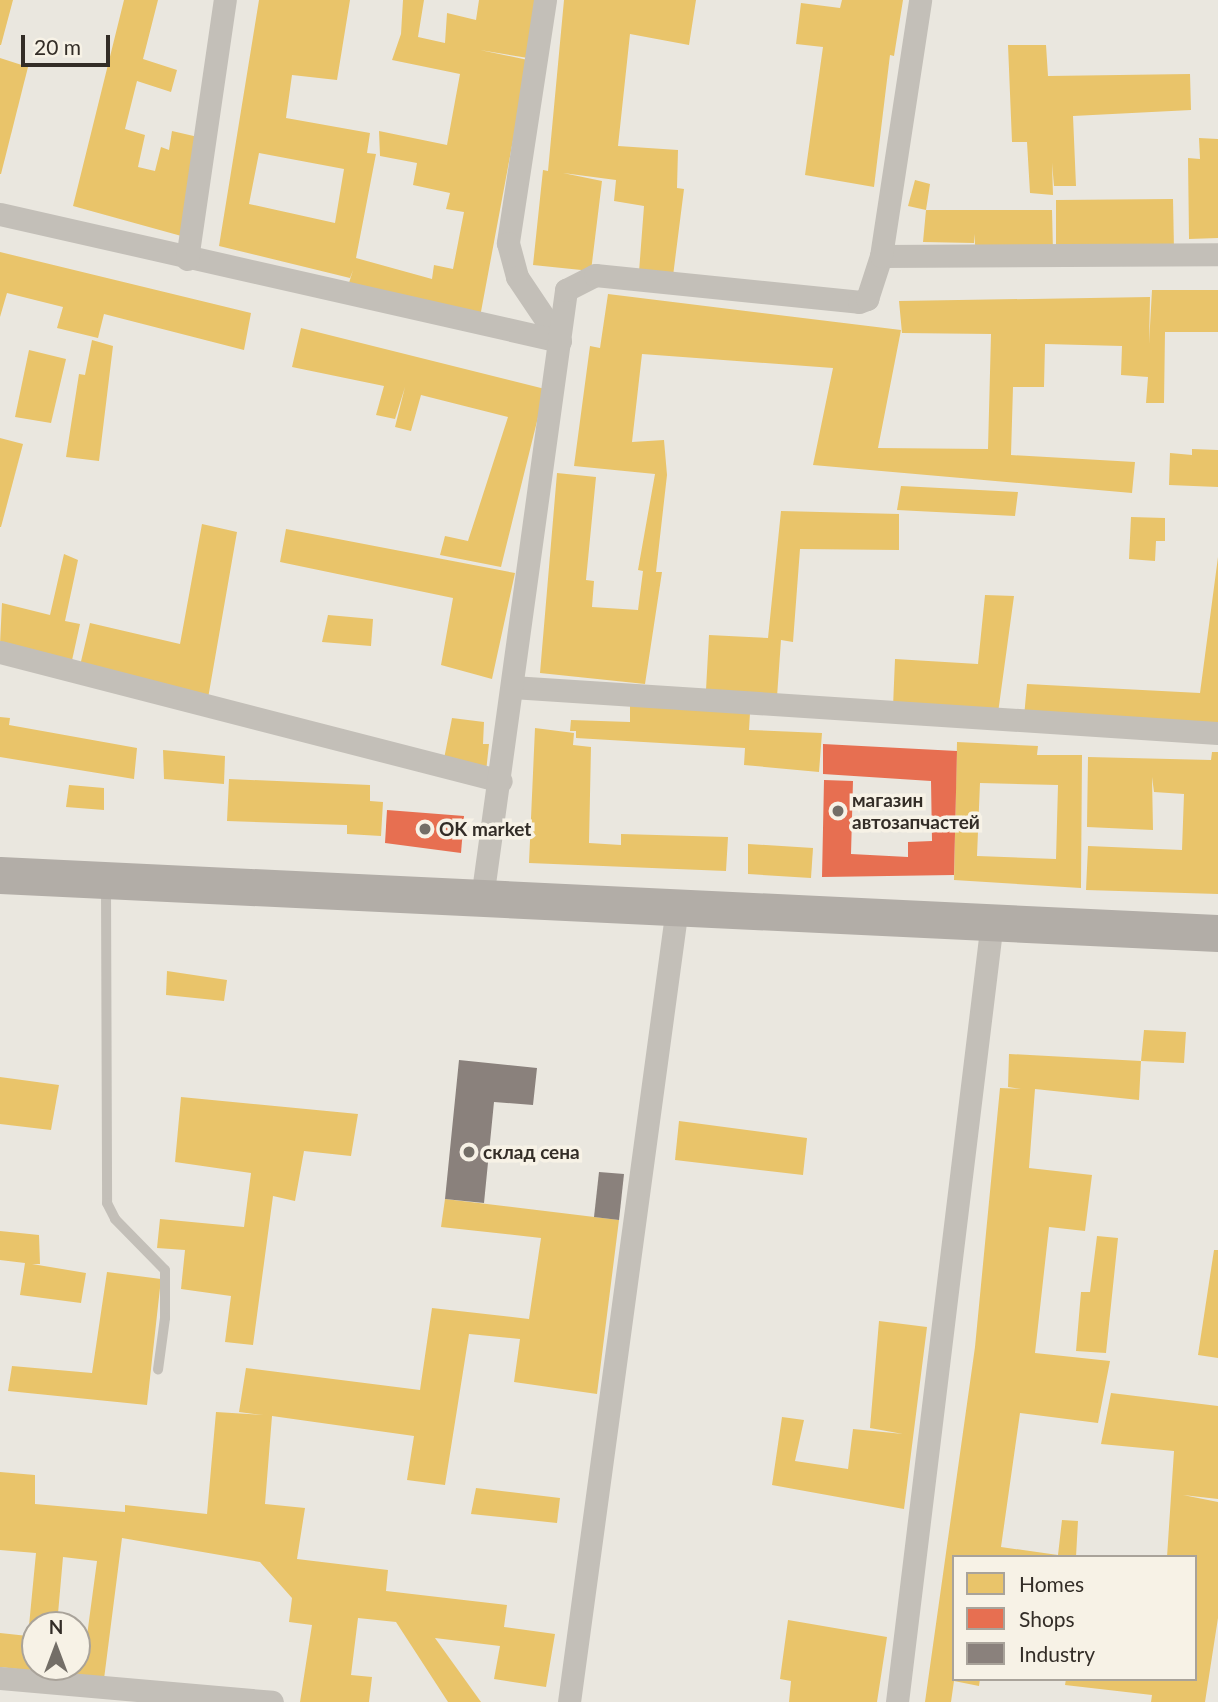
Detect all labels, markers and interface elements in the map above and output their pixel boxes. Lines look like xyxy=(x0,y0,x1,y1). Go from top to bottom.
scale bar xyxy=(24,21,114,65)
text: 20 m xyxy=(34,34,81,59)
place label: магазин автозапчастей xyxy=(852,789,980,833)
marker: магазин автозапчастей xyxy=(830,803,846,819)
place label: OK market xyxy=(439,818,531,840)
marker: OK market xyxy=(417,821,433,837)
place label: склад сена xyxy=(483,1141,580,1163)
marker: склад сена xyxy=(461,1144,477,1160)
legend xyxy=(952,1555,1197,1681)
text: Homes xyxy=(1019,1571,1084,1596)
text: Shops xyxy=(1019,1606,1075,1631)
north arrow xyxy=(21,1611,91,1681)
text: N xyxy=(49,1615,63,1638)
text: Industry xyxy=(1019,1641,1095,1666)

